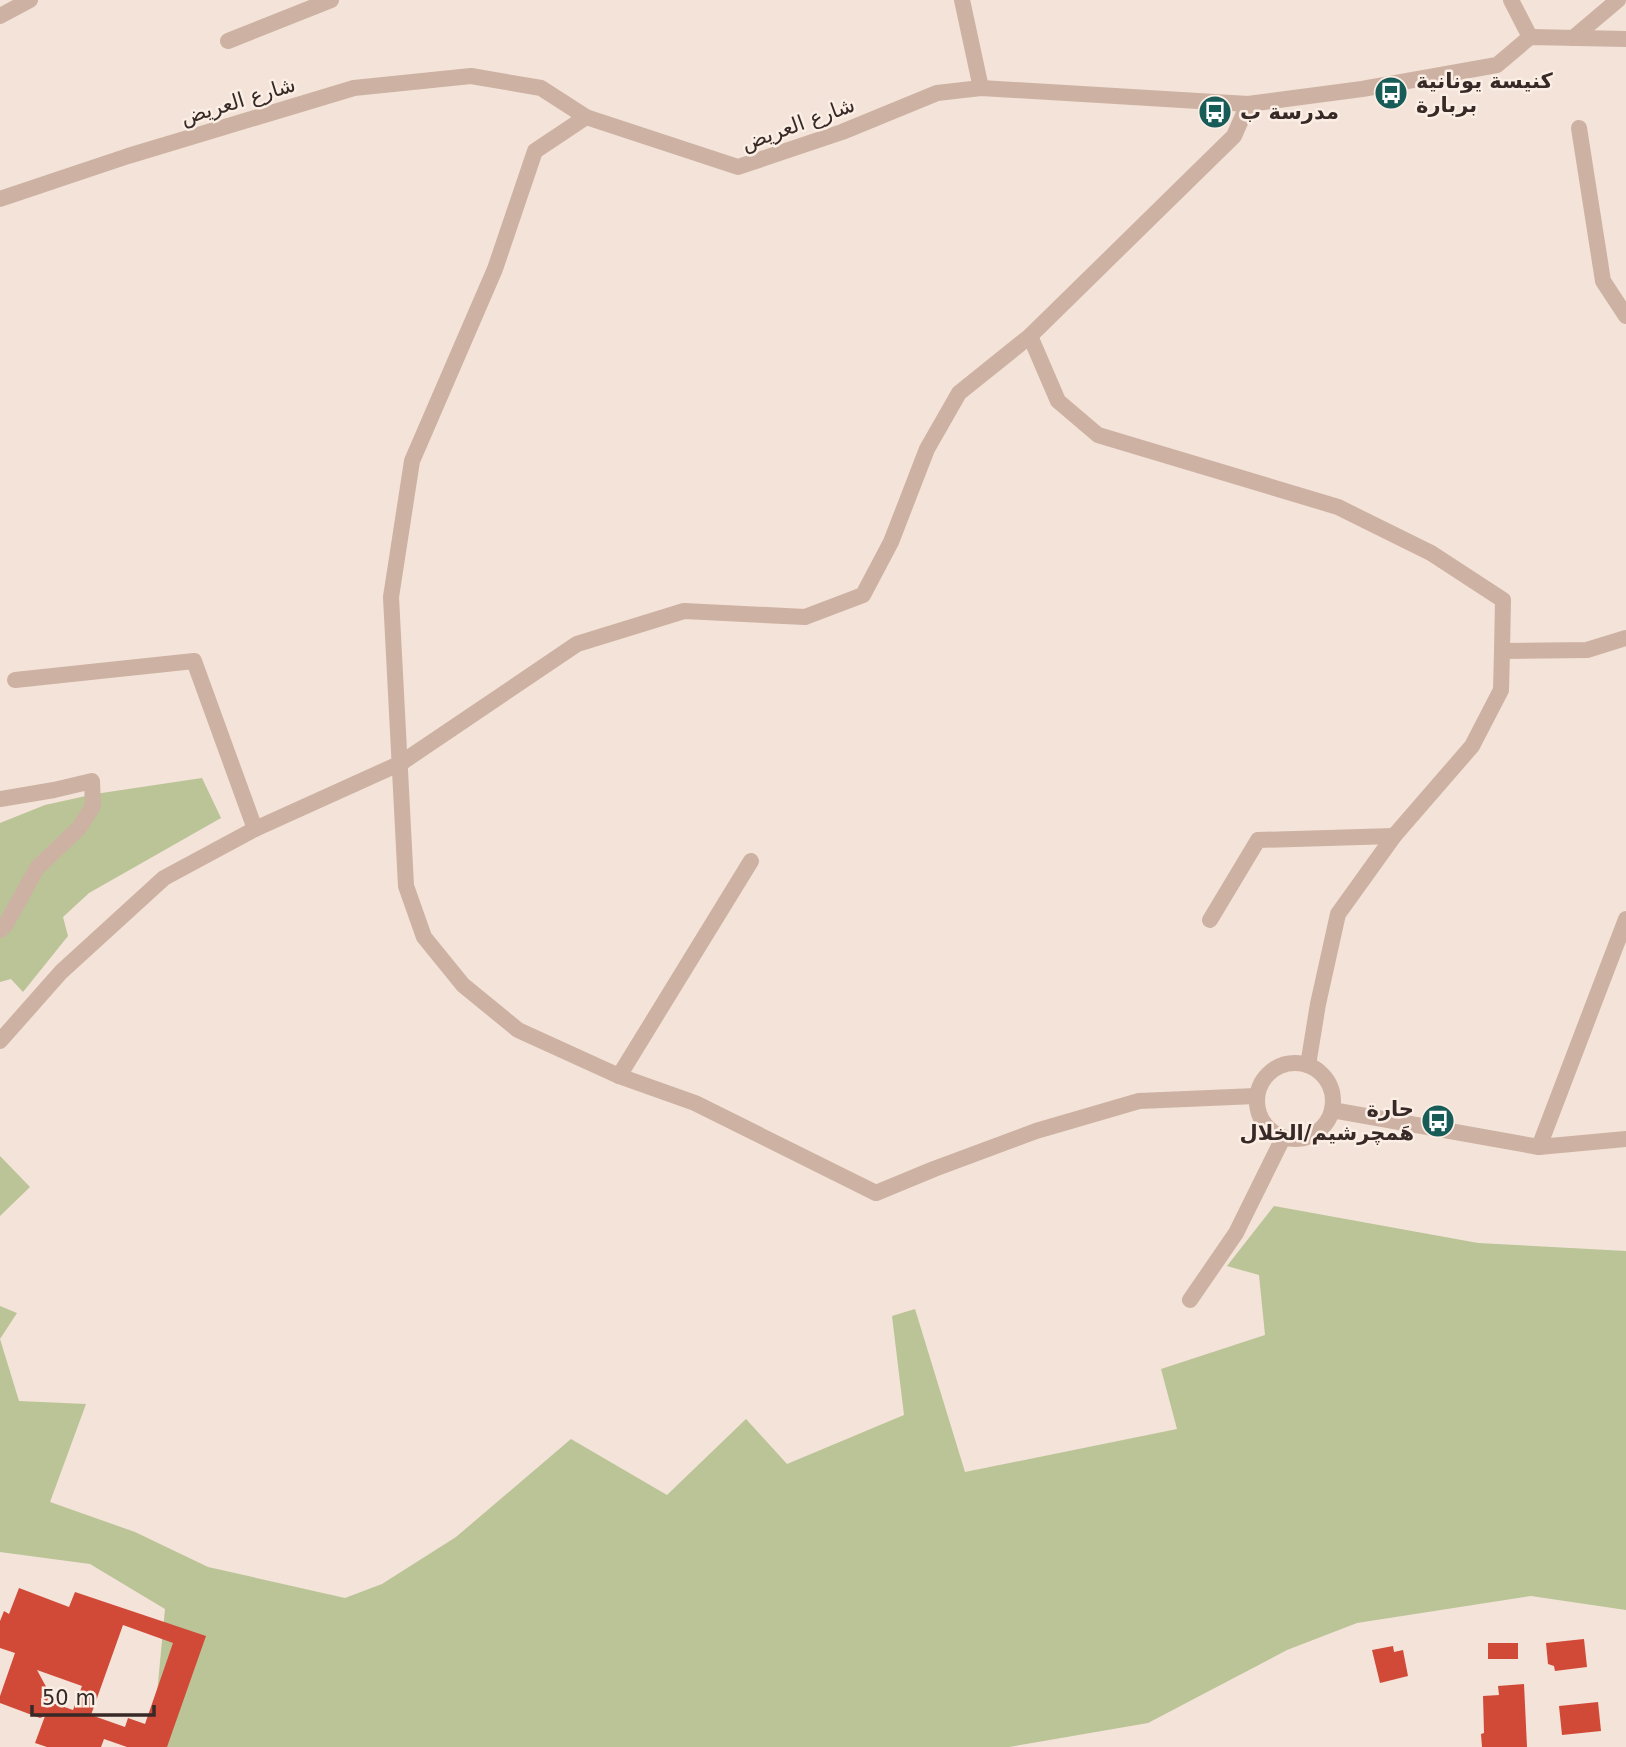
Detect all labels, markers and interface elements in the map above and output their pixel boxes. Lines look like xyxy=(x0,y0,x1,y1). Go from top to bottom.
place label: كنيسة يونانية بربارة xyxy=(1416,69,1554,117)
street label: شارع العريض xyxy=(178,72,298,130)
bus stop icon: كنيسة يونانية بربارة xyxy=(1372,74,1410,112)
street label: شارع العريض xyxy=(738,92,858,156)
bus stop icon: مدرسة ب xyxy=(1196,93,1234,131)
place label: مدرسة ب xyxy=(1240,100,1339,124)
place label: حارة هَمچرشيم/الخلال xyxy=(1239,1097,1414,1145)
bus stop icon: حارة هَمچرشيم/الخلال xyxy=(1419,1102,1457,1140)
scale bar xyxy=(32,1674,154,1718)
text: 50 m xyxy=(42,1686,96,1710)

